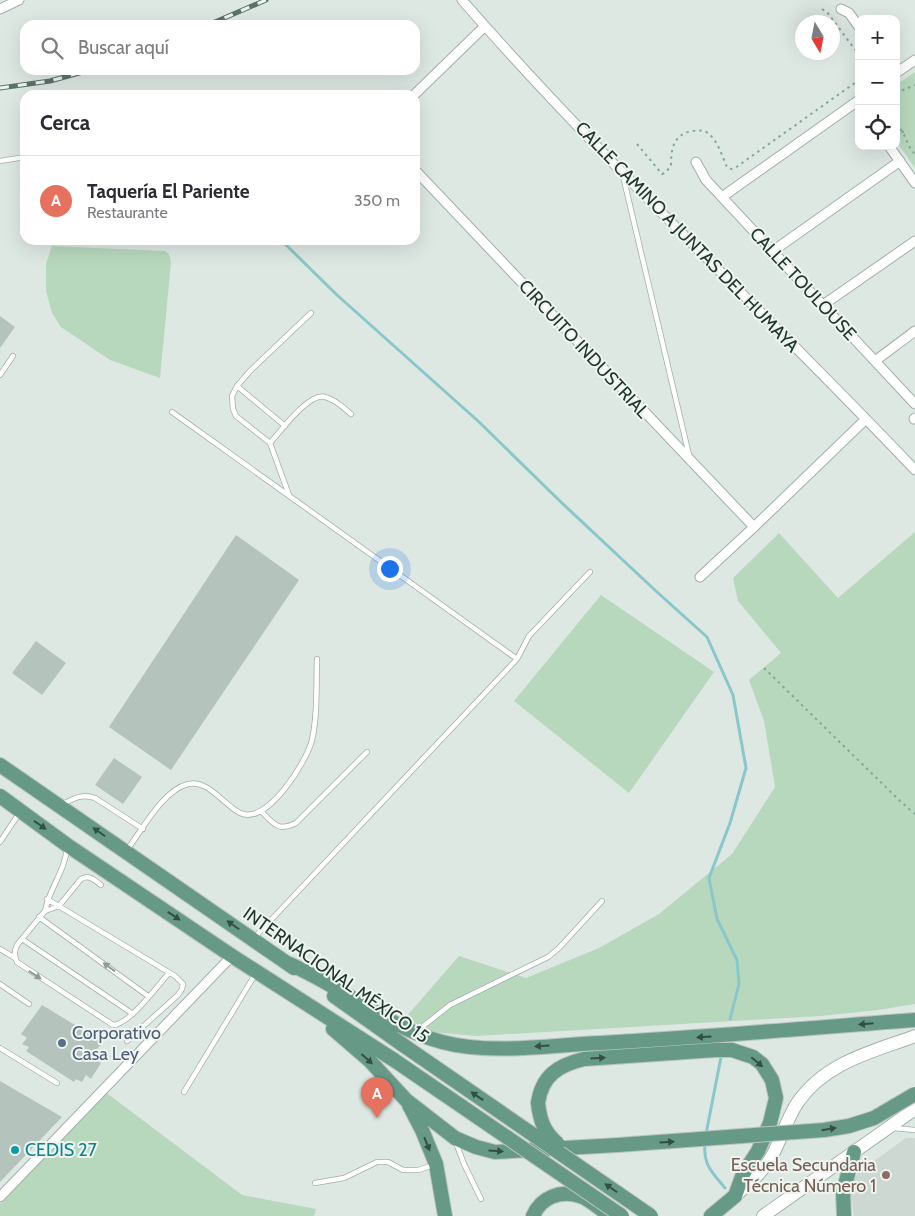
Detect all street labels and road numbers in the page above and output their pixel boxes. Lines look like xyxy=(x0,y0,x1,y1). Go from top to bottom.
street label: CALLE CAMINO A JUNTAS DEL HUMAYA xyxy=(571,117,803,357)
street label: CALLE TOULOUSE xyxy=(745,223,861,345)
street label: CIRCUITO INDUSTRIAL xyxy=(514,275,654,423)
street label: INTERNACIONAL MÉXICO 15 xyxy=(239,902,433,1048)

